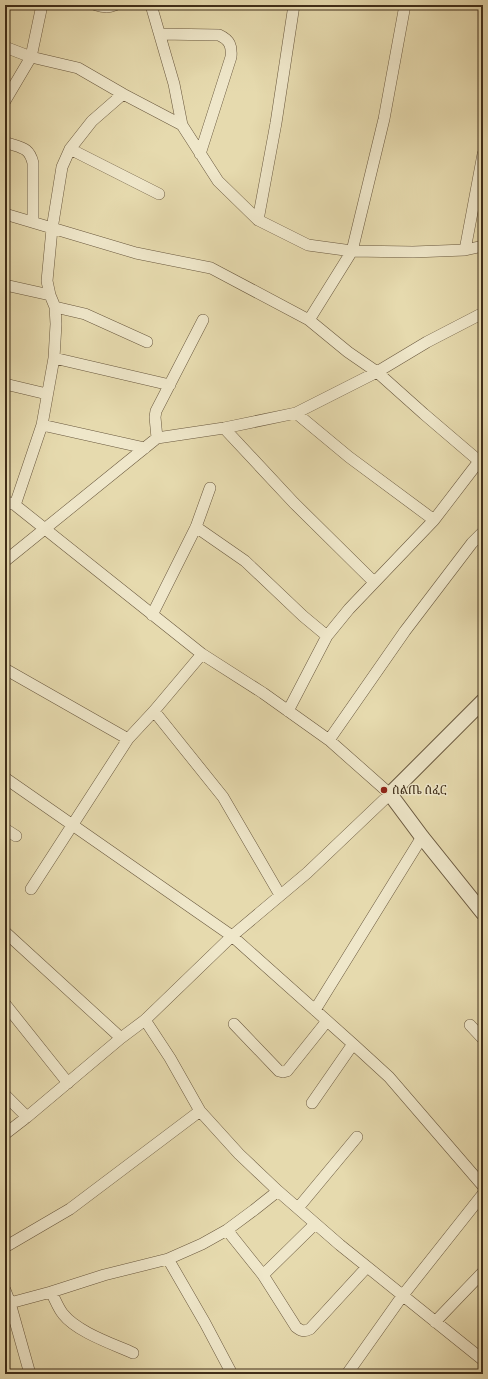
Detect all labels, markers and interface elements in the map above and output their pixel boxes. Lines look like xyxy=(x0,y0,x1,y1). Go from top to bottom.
place label: ስልጤ ሰፈር xyxy=(392,783,447,797)
marker: ስልጤ ሰፈር xyxy=(379,785,389,795)

